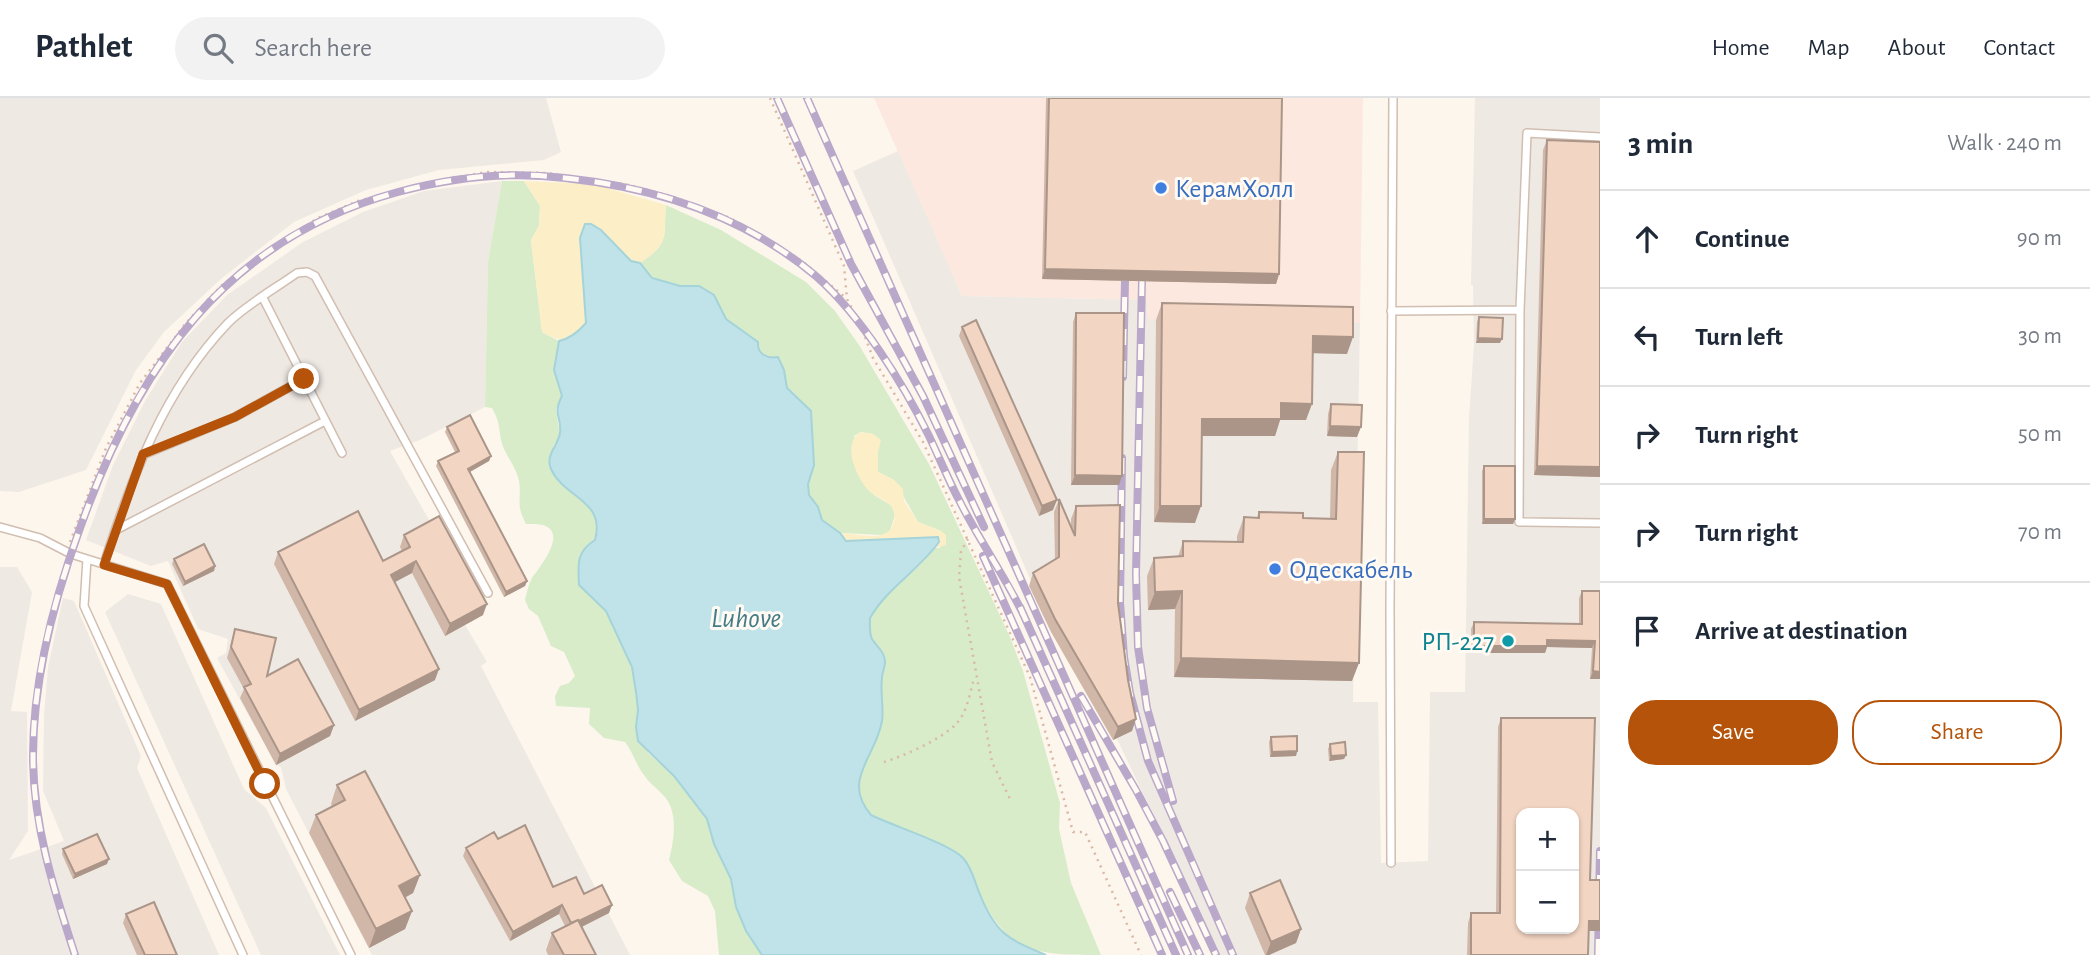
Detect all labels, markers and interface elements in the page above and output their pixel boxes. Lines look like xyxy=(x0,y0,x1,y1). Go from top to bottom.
search box xyxy=(175,17,665,80)
icon: search xyxy=(199,29,237,67)
text: Pathlet xyxy=(35,31,133,64)
text: Search here xyxy=(255,35,372,61)
text: Home xyxy=(1712,36,1770,60)
text: Map xyxy=(1808,36,1850,60)
text: About xyxy=(1888,36,1945,60)
text: Contact xyxy=(1983,36,2055,60)
text: 3 min xyxy=(1628,129,1693,159)
text: Walk · 240 m xyxy=(1947,132,2062,155)
place label: КерамХолл xyxy=(1175,176,1294,202)
marker: КерамХолл xyxy=(1153,180,1169,196)
icon: ahead xyxy=(1628,220,1666,258)
text: Continue xyxy=(1695,226,1790,252)
text: 90 m xyxy=(2017,227,2062,250)
icon: left xyxy=(1628,318,1666,356)
text: Turn left xyxy=(1695,324,1783,350)
text: 30 m xyxy=(2018,325,2062,348)
route end xyxy=(288,363,319,394)
icon: right xyxy=(1628,416,1666,454)
text: Turn right xyxy=(1695,422,1798,448)
text: 50 m xyxy=(2018,423,2062,446)
icon: right xyxy=(1628,514,1666,552)
text: Turn right xyxy=(1695,520,1798,546)
text: 70 m xyxy=(2018,521,2062,544)
place label: Одескабель xyxy=(1289,557,1412,583)
marker: Одескабель xyxy=(1267,561,1283,577)
water label: Luhove xyxy=(711,605,781,633)
icon: arrive xyxy=(1628,612,1666,650)
text: Arrive at destination xyxy=(1695,618,1908,644)
place label: РП-227 xyxy=(1421,629,1494,655)
marker: РП-227 xyxy=(1500,633,1516,649)
button: Save xyxy=(1628,700,1838,765)
button: Share xyxy=(1852,700,2062,765)
route start xyxy=(249,768,280,799)
map controls xyxy=(1516,808,1579,934)
button: + xyxy=(1516,808,1579,871)
button: − xyxy=(1516,871,1579,934)

